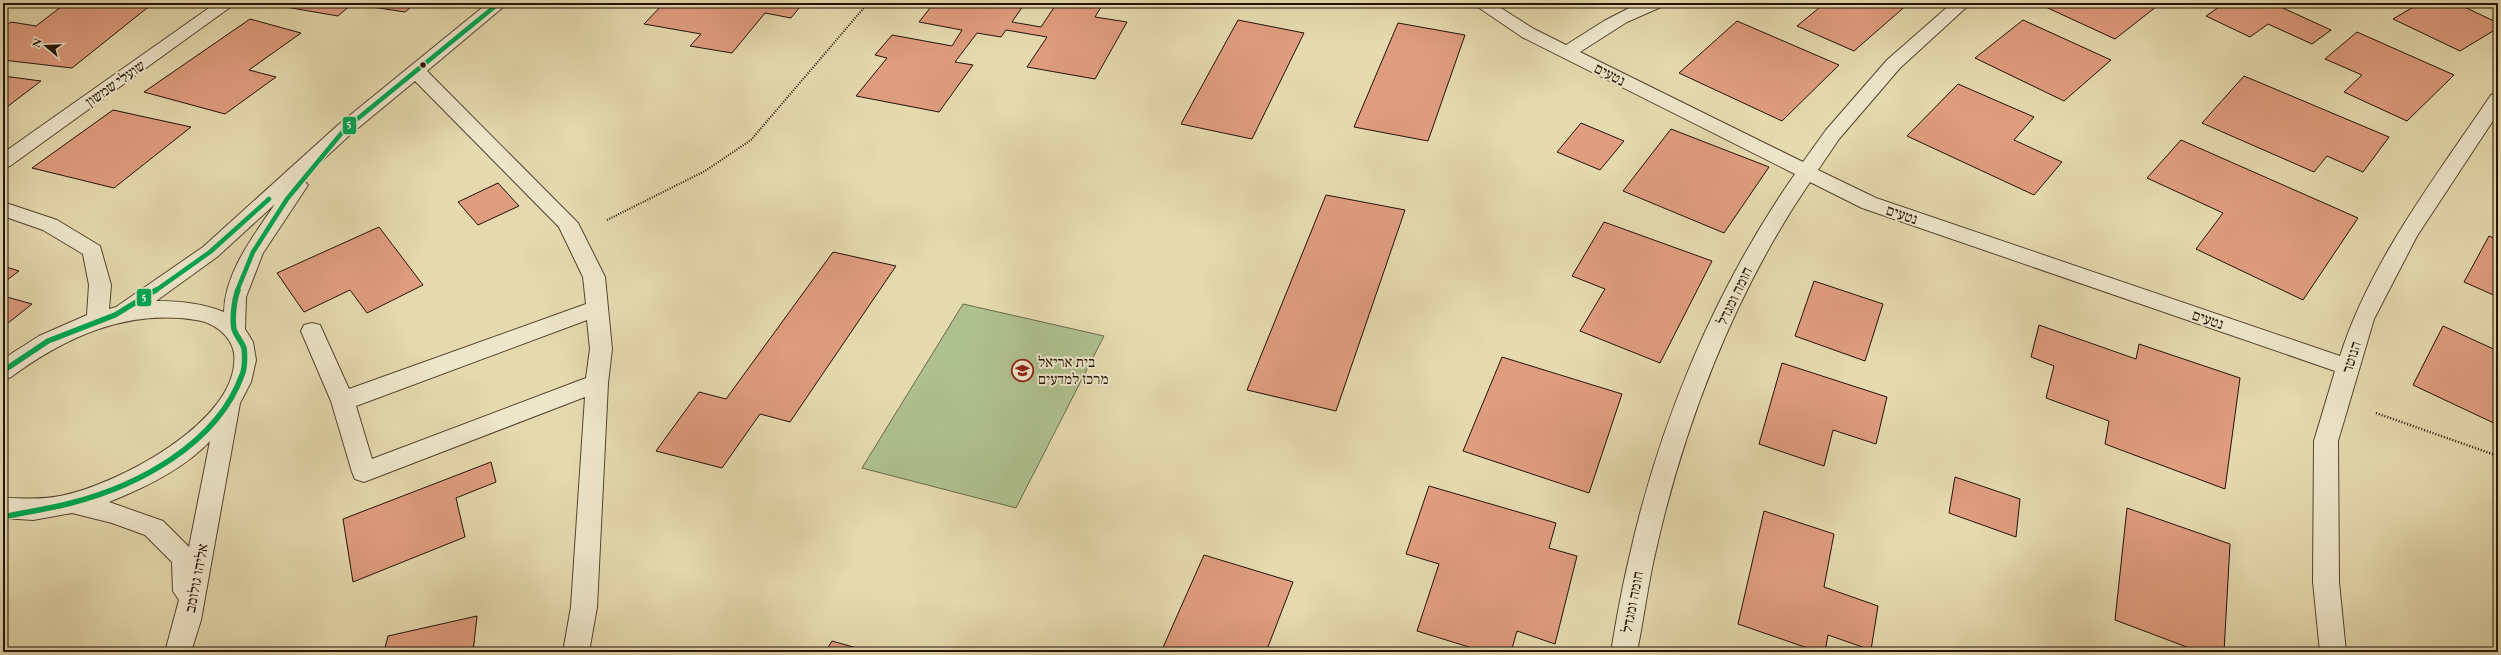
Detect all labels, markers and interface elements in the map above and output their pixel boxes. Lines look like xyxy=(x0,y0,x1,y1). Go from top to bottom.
north arrow xyxy=(26,26,66,66)
text: N xyxy=(28,36,45,49)
street label: שועלי שמשון xyxy=(81,55,149,111)
street label: נטעים xyxy=(1591,58,1629,90)
unlabelled marker xyxy=(418,60,428,70)
line badge: 5 xyxy=(342,116,357,135)
text: 5 xyxy=(346,118,352,132)
street label: נטעים xyxy=(1884,200,1920,228)
street label: חומה ומגדל xyxy=(1712,264,1756,328)
line badge: 5 xyxy=(136,288,152,307)
text: 5 xyxy=(141,291,147,305)
street label: נטעים xyxy=(2190,305,2226,333)
street label: הנוטר xyxy=(2337,339,2365,375)
place label: בית אריאל מרכז למדעים xyxy=(1038,352,1108,388)
school or university icon: בית אריאל מרכז למדעים xyxy=(1009,357,1035,383)
street label: אליהו גולומב xyxy=(180,542,212,614)
street label: חומה ומגדל xyxy=(1617,569,1647,635)

